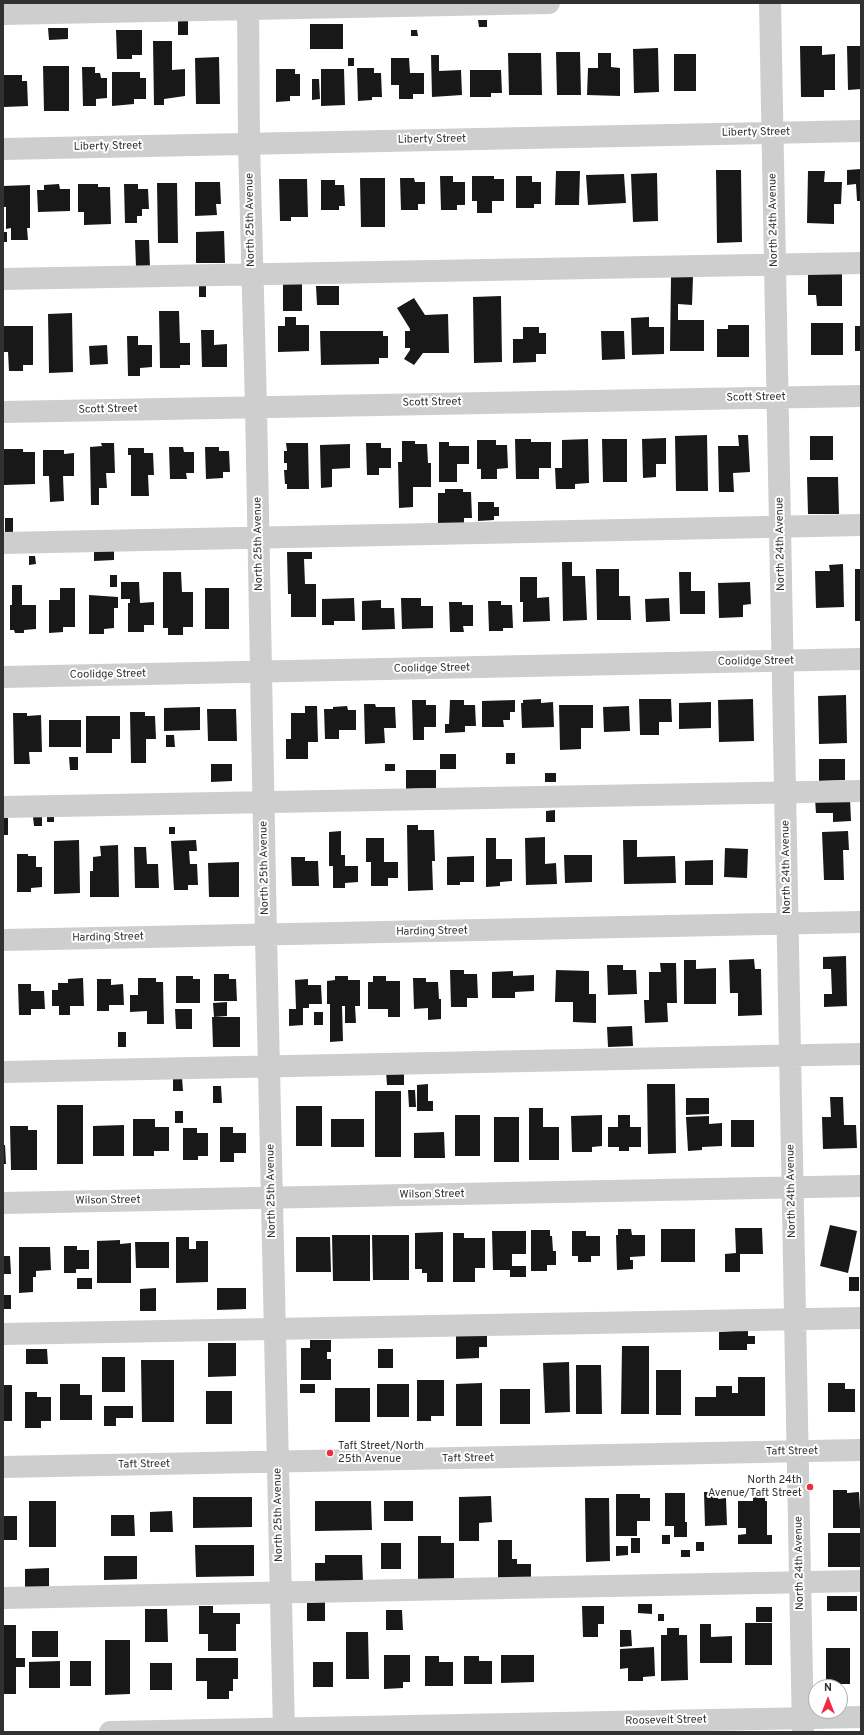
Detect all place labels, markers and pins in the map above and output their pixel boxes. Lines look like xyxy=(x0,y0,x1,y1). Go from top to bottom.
place label: Taft Street/North 25th Avenue xyxy=(338,1440,424,1466)
marker: Taft Street/North 25th Avenue xyxy=(325,1448,335,1458)
place label: North 24th Avenue/Taft Street xyxy=(708,1474,802,1500)
marker: North 24th Avenue/Taft Street xyxy=(805,1482,815,1492)

